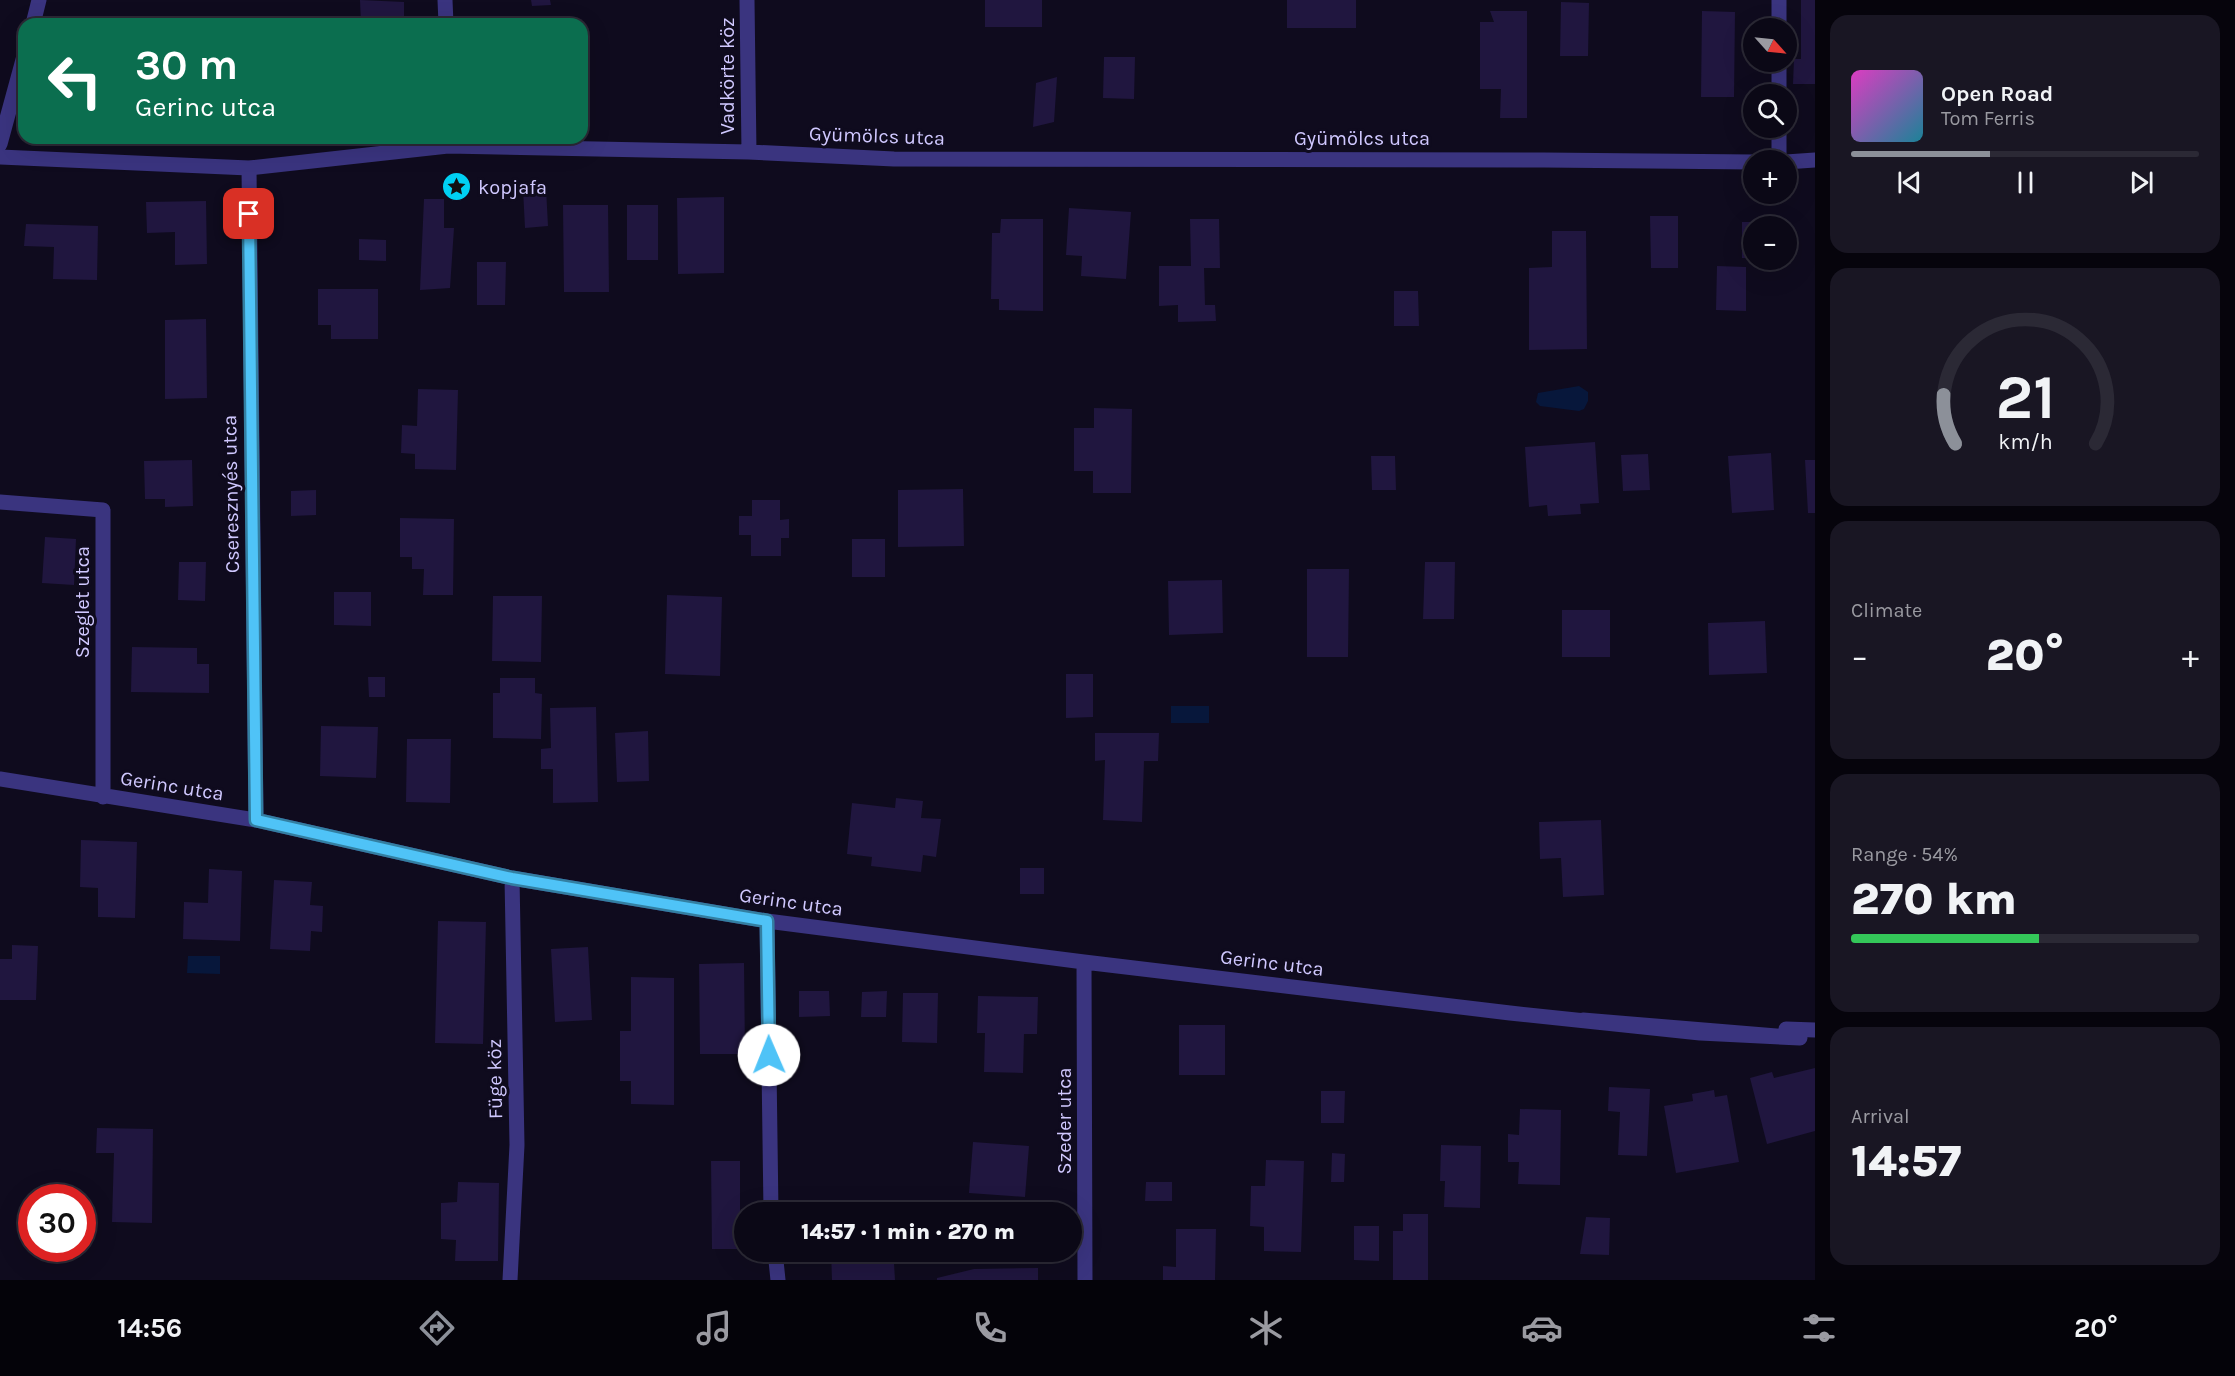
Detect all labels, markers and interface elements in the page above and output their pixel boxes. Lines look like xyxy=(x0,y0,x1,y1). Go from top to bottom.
street label: Vadkörte köz xyxy=(716,17,739,135)
north arrow xyxy=(1743,18,1797,72)
map controls xyxy=(1743,18,1797,270)
text: 30 m xyxy=(135,40,238,90)
icon: left xyxy=(36,42,114,120)
text: Open Road xyxy=(1941,81,2053,107)
button: search xyxy=(1743,84,1797,138)
text: Gerinc utca xyxy=(135,91,276,123)
text: Tom Ferris xyxy=(1941,107,2035,130)
street label: Gyümölcs utca xyxy=(809,122,945,150)
street label: Gyümölcs utca xyxy=(1294,127,1430,150)
button: + xyxy=(1743,150,1797,204)
icon: previous xyxy=(1893,166,1926,199)
icon: pause xyxy=(2009,166,2042,199)
icon: next xyxy=(2125,166,2158,199)
place icon: kopjafa xyxy=(441,171,473,203)
place label: kopjafa xyxy=(478,176,547,199)
pin xyxy=(223,188,274,239)
icon: arrive xyxy=(232,197,265,230)
button: − xyxy=(1743,216,1797,270)
text: 21 xyxy=(1995,361,2055,434)
street label: Cseresznyés utca xyxy=(218,415,244,573)
text: km/h xyxy=(1998,429,2052,454)
street label: Szeglet utca xyxy=(71,546,94,658)
text: Climate xyxy=(1851,599,1922,622)
text: 20° xyxy=(1986,629,2064,681)
text: − xyxy=(1851,637,1868,675)
text: + xyxy=(2182,637,2199,675)
street label: Gerinc utca xyxy=(119,766,225,806)
text: Range · 54% xyxy=(1851,843,1958,866)
text: 270 km xyxy=(1851,873,2017,925)
street label: Gerinc utca xyxy=(738,883,844,921)
street label: Gerinc utca xyxy=(1219,945,1325,981)
position arrow xyxy=(737,1023,801,1087)
street label: Füge köz xyxy=(483,1039,507,1119)
street label: Szeder utca xyxy=(1053,1068,1076,1174)
text: Arrival xyxy=(1851,1105,1910,1128)
text: 14:57 xyxy=(1851,1135,1962,1187)
speed limit sign: 30 xyxy=(18,1184,96,1262)
text: 14:57 · 1 min · 270 m xyxy=(801,1219,1015,1245)
icon: directions xyxy=(416,1307,458,1349)
icon: music xyxy=(693,1307,735,1349)
icon: phone xyxy=(969,1307,1011,1349)
icon: climate xyxy=(1245,1307,1287,1349)
icon: car xyxy=(1521,1307,1563,1349)
icon: filters xyxy=(1798,1307,1840,1349)
text: 14:56 xyxy=(117,1312,182,1344)
text: 20° xyxy=(2074,1312,2118,1344)

